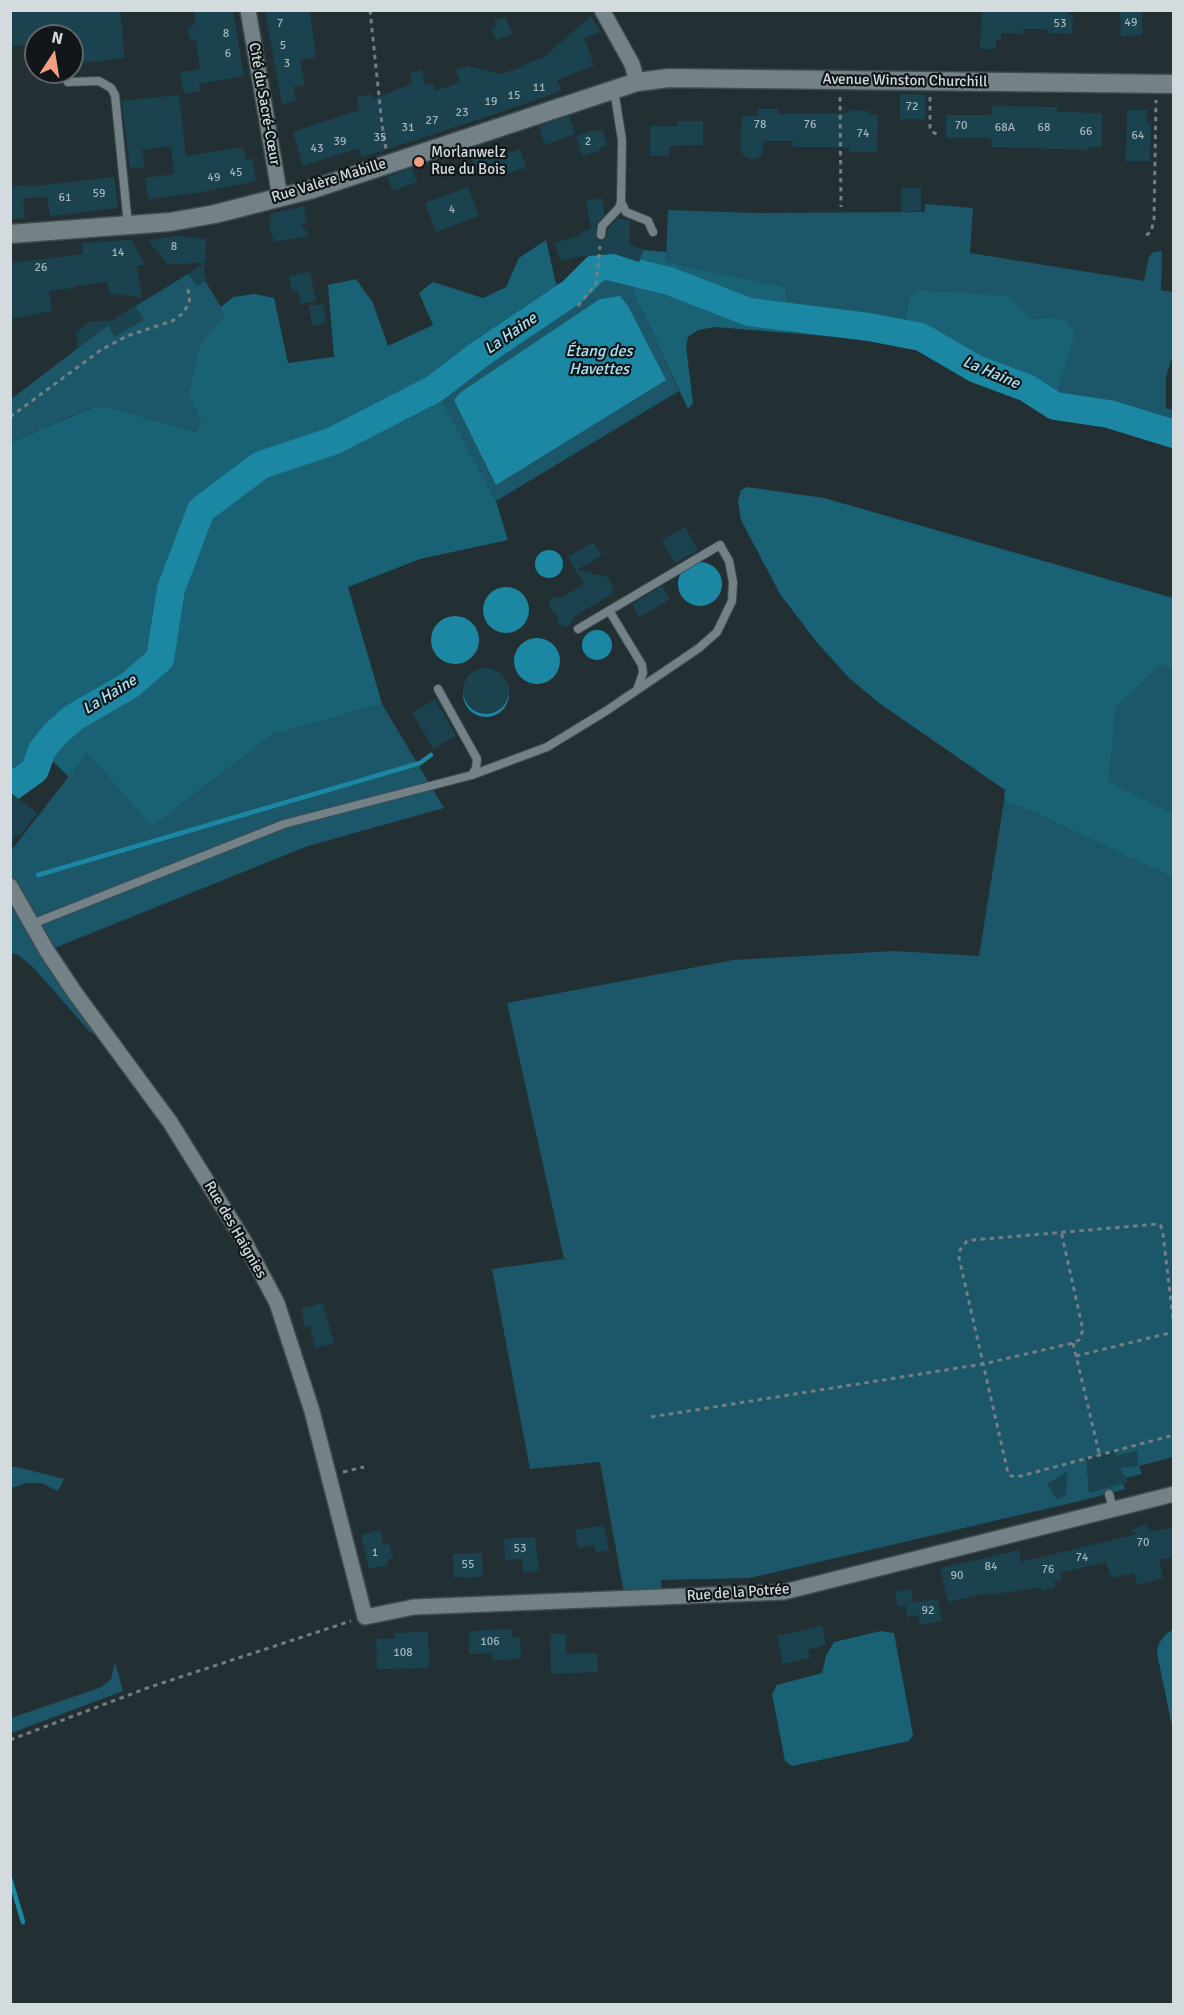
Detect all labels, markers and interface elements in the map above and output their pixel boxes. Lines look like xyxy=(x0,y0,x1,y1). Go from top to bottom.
house number: 49 xyxy=(1125,16,1137,30)
house number: 7 xyxy=(277,17,283,31)
house number: 53 xyxy=(1054,17,1066,31)
north arrow xyxy=(24,24,84,84)
text: N xyxy=(50,27,65,49)
house number: 8 xyxy=(223,27,229,41)
house number: 5 xyxy=(280,39,286,53)
street label: Cité du Sacré-Cœur xyxy=(244,41,284,167)
house number: 6 xyxy=(225,47,231,61)
house number: 3 xyxy=(284,57,290,71)
street label: Avenue Winston Churchill xyxy=(822,71,988,91)
house number: 11 xyxy=(533,81,545,95)
house number: 15 xyxy=(508,89,520,103)
house number: 19 xyxy=(485,95,497,109)
house number: 72 xyxy=(906,100,918,114)
house number: 23 xyxy=(456,106,468,120)
house number: 27 xyxy=(426,114,438,128)
house number: 78 xyxy=(754,118,766,132)
house number: 76 xyxy=(804,118,816,132)
house number: 70 xyxy=(955,119,967,133)
house number: 31 xyxy=(402,121,414,135)
house number: 68A xyxy=(995,121,1015,135)
house number: 68 xyxy=(1038,121,1050,135)
house number: 66 xyxy=(1080,125,1092,139)
house number: 74 xyxy=(857,127,869,141)
house number: 64 xyxy=(1132,129,1144,143)
house number: 35 xyxy=(374,131,386,145)
house number: 39 xyxy=(334,135,346,149)
house number: 2 xyxy=(585,135,591,149)
house number: 43 xyxy=(311,142,323,156)
place label: Morlanwelz Rue du Bois xyxy=(431,144,506,179)
street label: Rue Valère Mabille xyxy=(270,155,388,207)
marker: Morlanwelz Rue du Bois xyxy=(412,155,426,169)
house number: 45 xyxy=(230,166,242,180)
house number: 49 xyxy=(208,171,220,185)
house number: 59 xyxy=(93,187,105,201)
house number: 61 xyxy=(59,191,71,205)
house number: 4 xyxy=(449,203,455,217)
house number: 8 xyxy=(171,240,177,254)
house number: 14 xyxy=(112,246,124,260)
house number: 26 xyxy=(35,261,47,275)
water label: La Haine xyxy=(481,309,541,359)
water label: Étang des Havettes xyxy=(566,342,632,380)
water label: La Haine xyxy=(960,352,1022,394)
water label: La Haine xyxy=(80,671,140,719)
street label: Rue des Haignies xyxy=(200,1178,270,1282)
house number: 70 xyxy=(1137,1536,1149,1550)
house number: 53 xyxy=(514,1542,526,1556)
house number: 1 xyxy=(372,1546,378,1560)
house number: 74 xyxy=(1076,1551,1088,1565)
house number: 55 xyxy=(462,1558,474,1572)
house number: 84 xyxy=(985,1560,997,1574)
house number: 76 xyxy=(1042,1563,1054,1577)
house number: 90 xyxy=(951,1569,963,1583)
street label: Rue de la Potrée xyxy=(686,1580,790,1606)
house number: 92 xyxy=(922,1604,934,1618)
house number: 106 xyxy=(480,1635,500,1649)
house number: 108 xyxy=(393,1646,413,1660)

